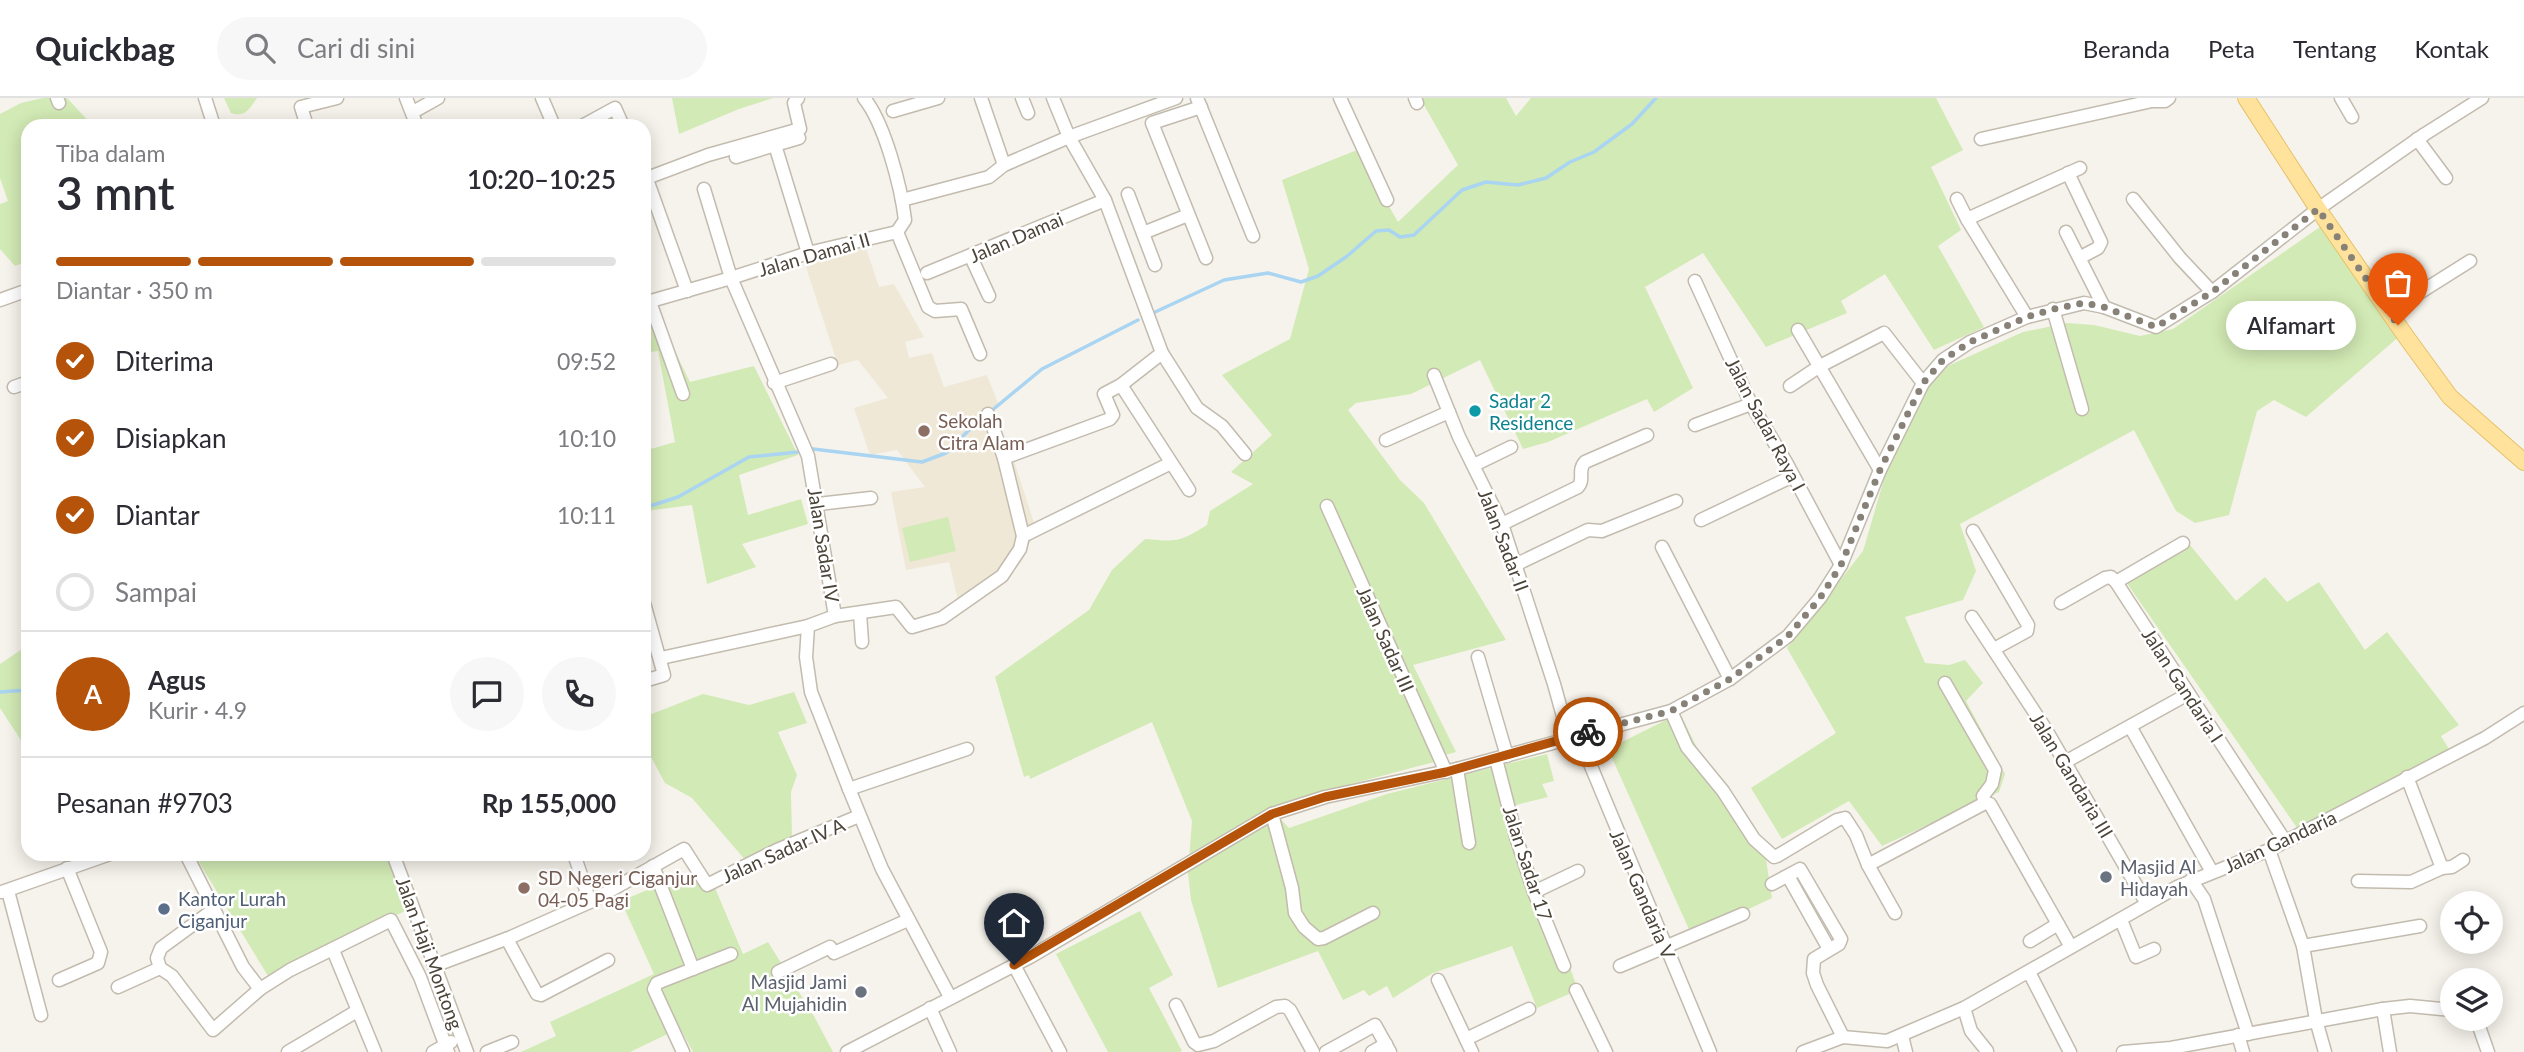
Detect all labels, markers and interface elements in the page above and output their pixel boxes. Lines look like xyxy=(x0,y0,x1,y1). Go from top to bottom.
search box xyxy=(217,17,707,80)
text: Quickbag xyxy=(35,28,175,68)
icon: search xyxy=(241,29,279,67)
text: Cari di sini xyxy=(297,32,415,64)
text: Beranda xyxy=(2083,34,2170,63)
text: Peta xyxy=(2208,34,2255,63)
text: Tentang xyxy=(2293,34,2376,63)
text: Kontak xyxy=(2414,34,2489,63)
text: Tiba dalam xyxy=(56,139,165,167)
text: 10:20–10:25 xyxy=(467,163,616,195)
text: 3 mnt xyxy=(56,165,175,220)
street label: Jalan Damai xyxy=(966,207,1066,267)
street label: Jalan Damai II xyxy=(755,227,873,281)
pin xyxy=(2368,253,2428,325)
icon: bag xyxy=(2379,264,2417,302)
text: Diantar · 350 m xyxy=(56,276,213,304)
callout: Alfamart xyxy=(2226,300,2356,350)
text: Alfamart xyxy=(2247,311,2335,339)
icon: check xyxy=(56,342,94,380)
text: Diterima xyxy=(115,345,214,377)
text: 09:52 xyxy=(557,347,616,375)
street label: Jalan Sadar Raya I xyxy=(1721,353,1811,495)
place label: Sadar 2 Residence xyxy=(1489,389,1573,434)
marker: Sadar 2 Residence xyxy=(1467,403,1483,419)
place label: Sekolah Citra Alam xyxy=(938,409,1025,454)
icon: check xyxy=(56,419,94,457)
text: Disiapkan xyxy=(115,422,226,454)
marker: Sekolah Citra Alam xyxy=(916,423,932,439)
text: 10:10 xyxy=(557,424,616,452)
street label: Jalan Sadar II xyxy=(1474,485,1534,595)
street label: Jalan Sadar IV xyxy=(804,486,844,604)
icon: check xyxy=(56,496,94,534)
text: Diantar xyxy=(115,499,200,531)
text: 10:11 xyxy=(557,501,616,529)
text: Sampai xyxy=(115,576,197,608)
street label: Jalan Sadar III xyxy=(1352,582,1420,696)
street label: Jalan Gandaria I xyxy=(2138,624,2228,746)
button: chat xyxy=(450,657,524,731)
button: phone xyxy=(542,657,616,731)
text: Agus xyxy=(148,664,206,696)
text: A xyxy=(84,678,102,710)
text: Kurir · 4.9 xyxy=(148,696,247,724)
courier xyxy=(1553,697,1623,767)
street label: Jalan Gandaria III xyxy=(2026,708,2118,842)
icon: bike xyxy=(1569,713,1607,751)
text: Pesanan #9703 xyxy=(56,787,233,819)
text: Rp 155,000 xyxy=(482,787,616,819)
street label: Jalan Sadar 17 xyxy=(1499,803,1557,923)
street label: Jalan Gandaria xyxy=(2220,805,2340,877)
street label: Jalan Sadar IV A xyxy=(718,813,848,887)
street label: Jalan Gandaria V xyxy=(1605,826,1681,962)
place label: Masjid Al Hidayah xyxy=(2120,855,2196,900)
place label: SD Negeri Ciganjur 04-05 Pagi xyxy=(538,866,697,911)
marker: Masjid Al Hidayah xyxy=(2098,869,2114,885)
street label: Jalan Haji Montong xyxy=(392,874,468,1033)
marker: SD Negeri Ciganjur 04-05 Pagi xyxy=(516,880,532,896)
place label: Kantor Lurah Ciganjur xyxy=(178,887,286,932)
map controls xyxy=(2440,891,2503,1031)
button: locate xyxy=(2440,891,2503,954)
pin xyxy=(984,893,1044,965)
marker: Kantor Lurah Ciganjur xyxy=(156,901,172,917)
icon: home xyxy=(995,904,1033,942)
button: layers xyxy=(2440,968,2503,1031)
place label: Masjid Jami Al Mujahidin xyxy=(742,970,847,1015)
marker: Masjid Jami Al Mujahidin xyxy=(853,984,869,1000)

